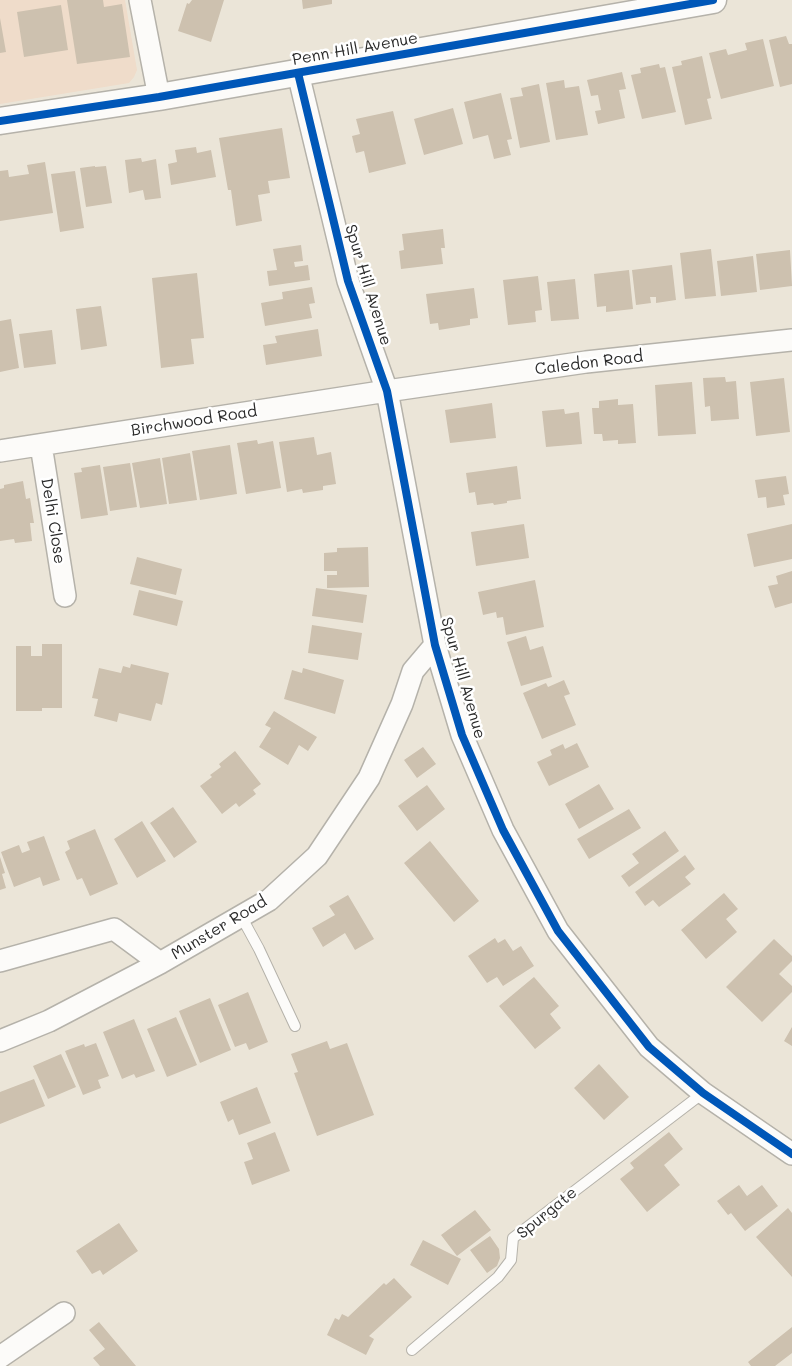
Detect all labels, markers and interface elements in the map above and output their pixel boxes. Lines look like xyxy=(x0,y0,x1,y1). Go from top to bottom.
street label: Penn Hill Avenue xyxy=(291,28,419,70)
street label: Spur Hill Avenue xyxy=(340,222,396,348)
street label: Caledon Road xyxy=(534,347,644,379)
street label: Birchwood Road xyxy=(129,402,259,440)
street label: Delhi Close xyxy=(37,477,69,565)
street label: Spur Hill Avenue xyxy=(436,615,490,741)
street label: Munster Road xyxy=(168,892,270,964)
street label: Spurgate xyxy=(513,1183,581,1243)

